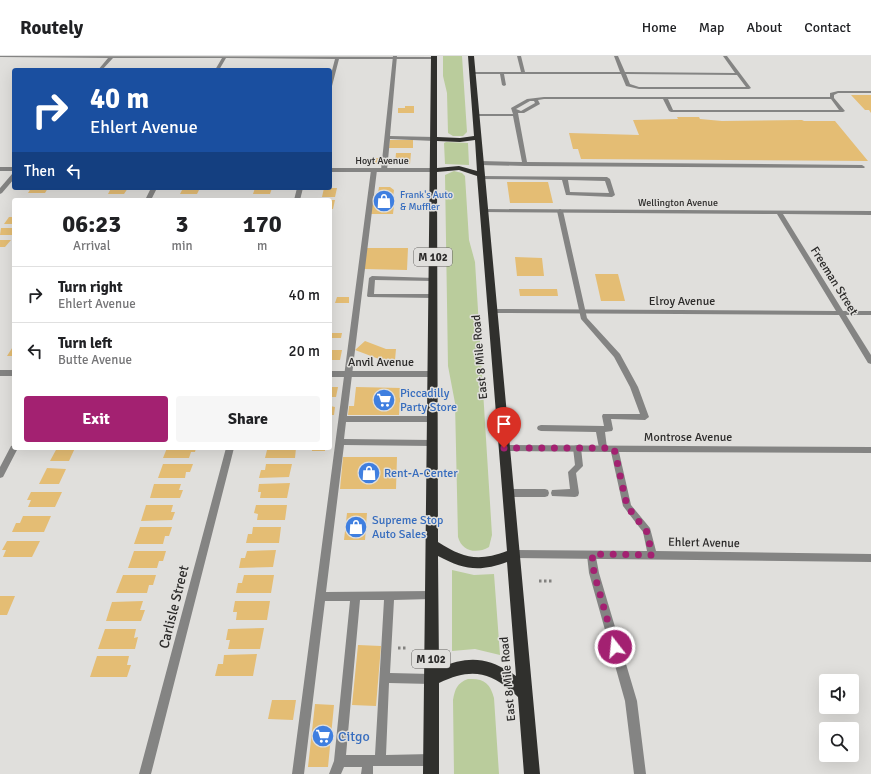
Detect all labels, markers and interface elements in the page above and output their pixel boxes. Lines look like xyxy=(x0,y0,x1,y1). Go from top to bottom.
text: Routely xyxy=(20,16,83,40)
text: Home xyxy=(642,19,677,36)
text: Map xyxy=(699,19,724,36)
text: About xyxy=(746,19,782,36)
text: Contact xyxy=(804,19,851,36)
text: 40 m xyxy=(90,82,149,116)
icon: right xyxy=(24,84,76,136)
text: Ehlert Avenue xyxy=(90,116,198,138)
street label: Hoyt Avenue xyxy=(355,155,409,167)
icon: left xyxy=(63,160,85,182)
text: Then xyxy=(24,162,55,180)
shop icon: Frank's Auto & Muffler xyxy=(371,188,397,214)
place label: Frank's Auto & Muffler xyxy=(400,189,453,213)
street label: Wellington Avenue xyxy=(638,197,718,209)
text: 06:23 xyxy=(62,209,121,239)
text: 3 xyxy=(176,209,188,239)
text: 170 xyxy=(243,209,282,239)
text: Arrival xyxy=(73,238,110,254)
text: min xyxy=(172,238,193,254)
text: m xyxy=(257,238,267,254)
street label: Freeman Street xyxy=(807,244,861,318)
road number: M 102 xyxy=(414,248,452,266)
text: Turn right xyxy=(58,278,123,296)
icon: right xyxy=(24,284,46,306)
text: 40 m xyxy=(289,286,320,304)
street label: Elroy Avenue xyxy=(649,294,715,309)
text: Ehlert Avenue xyxy=(58,296,136,312)
street label: East 8 Mile Road xyxy=(469,314,491,400)
text: Turn left xyxy=(58,334,112,352)
icon: left xyxy=(24,340,46,362)
text: 20 m xyxy=(289,342,320,360)
text: Butte Avenue xyxy=(58,352,132,368)
street label: Anvil Avenue xyxy=(348,355,414,370)
place label: Piccadilly Party Store xyxy=(400,386,457,415)
supermarket icon: Piccadilly Party Store xyxy=(371,387,397,413)
button: Exit xyxy=(24,396,168,442)
button: Share xyxy=(176,396,320,442)
pin xyxy=(487,407,521,448)
icon: arrive xyxy=(493,413,515,435)
street label: Montrose Avenue xyxy=(644,430,732,445)
shop icon: Rent-A-Center xyxy=(356,460,382,486)
place label: Rent-A-Center xyxy=(384,466,458,481)
place label: Supreme Stop Auto Sales xyxy=(372,513,443,542)
shop icon: Supreme Stop Auto Sales xyxy=(343,514,369,540)
street label: Ehlert Avenue xyxy=(668,535,740,551)
street label: Carlisle Street xyxy=(155,564,193,650)
position arrow xyxy=(594,626,636,668)
street label: East 8 Mile Road xyxy=(497,636,519,722)
road number: M 102 xyxy=(412,650,450,668)
map controls xyxy=(819,674,859,762)
button: sound xyxy=(819,674,859,714)
button: search xyxy=(819,722,859,762)
supermarket icon: Citgo xyxy=(310,723,336,749)
place label: Citgo xyxy=(338,728,370,745)

